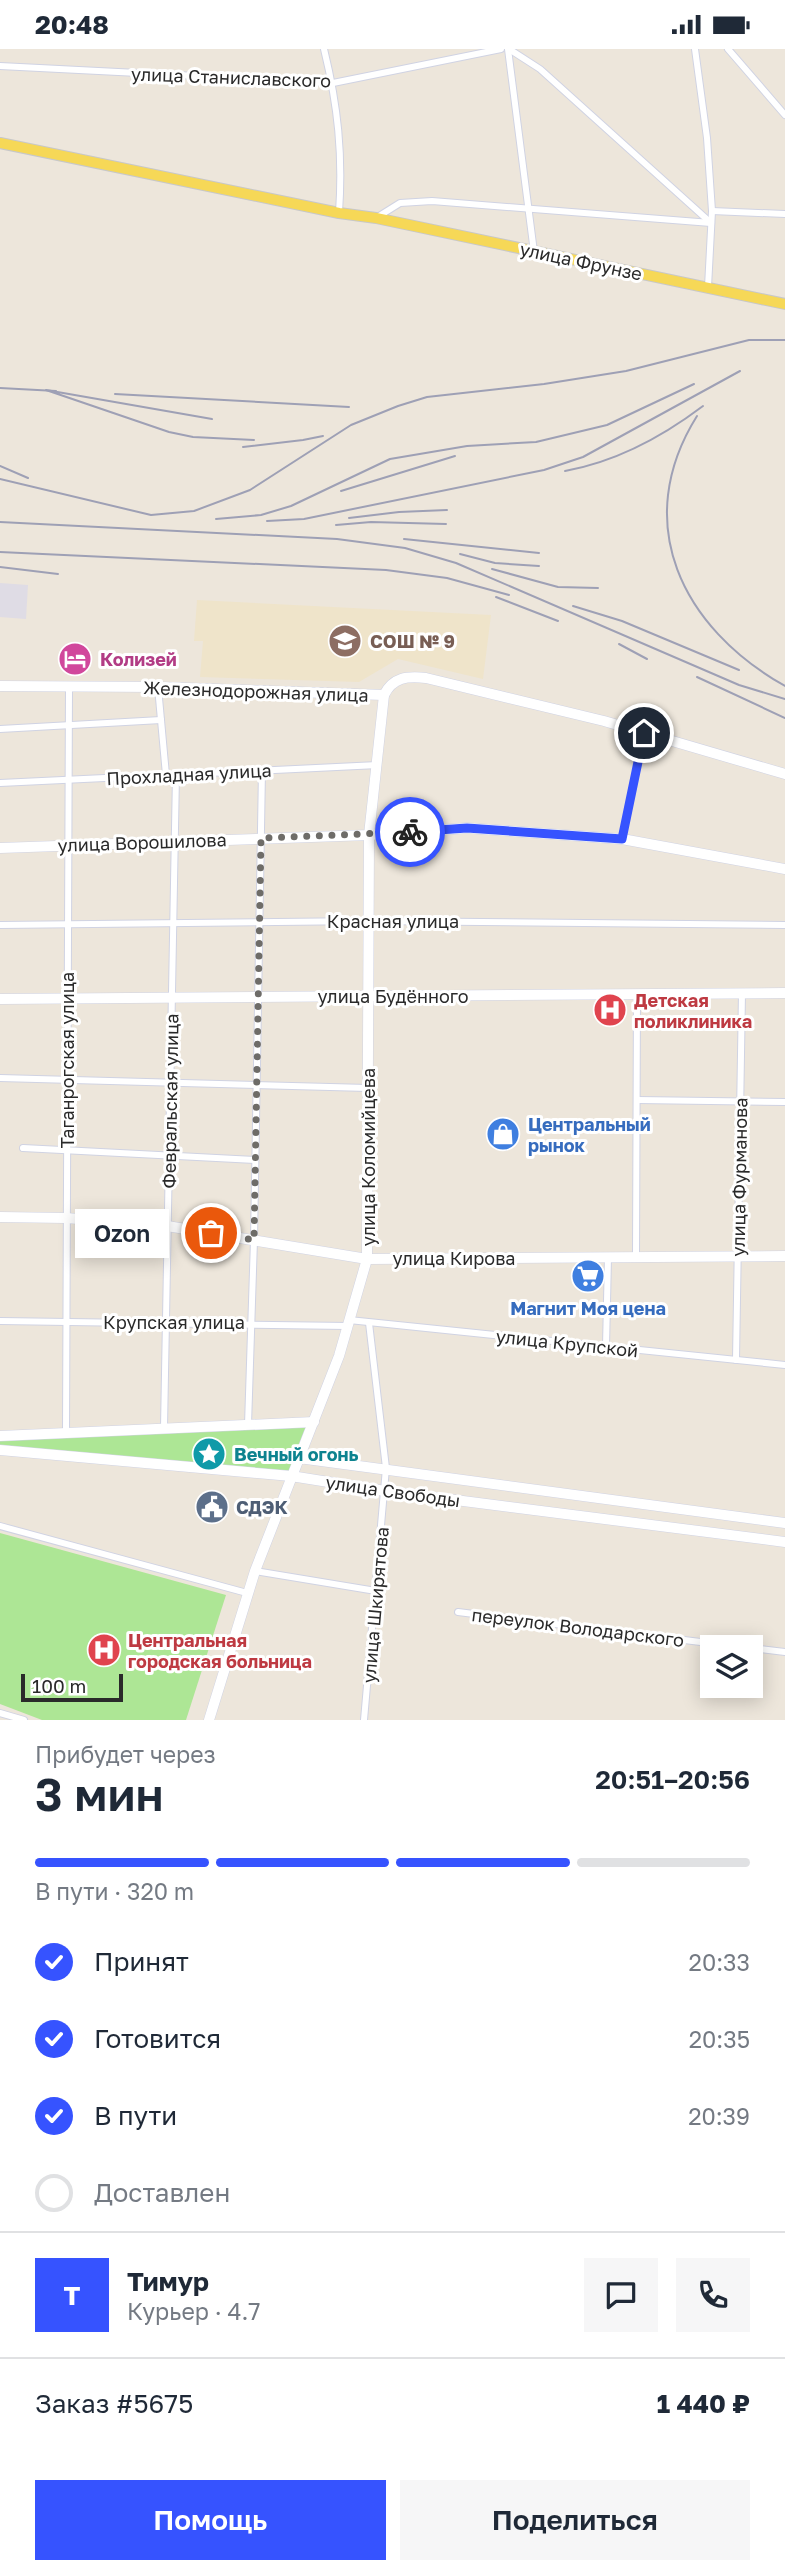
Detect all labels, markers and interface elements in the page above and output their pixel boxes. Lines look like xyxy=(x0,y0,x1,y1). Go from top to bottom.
text: 20:48 xyxy=(35,9,109,40)
street label: улица Станиславского xyxy=(131,63,331,91)
street label: улица Фрунзе xyxy=(518,237,644,285)
school or university icon: СОШ № 9 xyxy=(326,622,364,660)
place label: СОШ № 9 xyxy=(370,630,455,652)
hotel icon: Колизей xyxy=(56,640,94,678)
place label: Колизей xyxy=(100,648,177,670)
street label: Железнодорожная улица xyxy=(143,676,369,706)
pin xyxy=(614,703,674,763)
icon: home xyxy=(625,714,663,752)
street label: Прохладная улица xyxy=(106,759,272,789)
courier xyxy=(375,797,445,867)
icon: bike xyxy=(391,813,429,851)
street label: улица Ворошилова xyxy=(57,828,227,856)
street label: Красная улица xyxy=(327,910,459,932)
street label: Таганрогская улица xyxy=(56,972,78,1148)
street label: улица Будённого xyxy=(317,985,469,1007)
place label: Детская поликлиника xyxy=(634,989,752,1032)
hospital icon: Детская поликлиника xyxy=(591,991,629,1029)
street label: Февральская улица xyxy=(157,1013,183,1189)
street label: улица Коломийцева xyxy=(357,1068,379,1246)
street label: улица Фурманова xyxy=(727,1097,751,1257)
place label: Центральный рынок xyxy=(528,1113,651,1156)
shop icon: Центральный рынок xyxy=(484,1115,522,1153)
pin xyxy=(181,1203,241,1263)
callout: Ozon xyxy=(74,1209,169,1257)
icon: bag xyxy=(192,1214,230,1252)
text: Ozon xyxy=(94,1219,150,1247)
street label: улица Кирова xyxy=(392,1247,516,1269)
supermarket icon: Магнит Моя цена xyxy=(569,1257,607,1295)
place label: Магнит Моя цена xyxy=(510,1297,666,1319)
street label: Крупская улица xyxy=(103,1311,245,1333)
street label: улица Крупской xyxy=(495,1325,639,1361)
place icon: Вечный огонь xyxy=(190,1435,228,1473)
place label: Вечный огонь xyxy=(234,1443,358,1465)
street label: улица Свободы xyxy=(324,1471,462,1511)
public building icon: СДЭК xyxy=(193,1488,231,1526)
place label: СДЭК xyxy=(236,1496,288,1518)
street label: улица Шкирятова xyxy=(357,1526,393,1684)
street label: переулок Володарского xyxy=(470,1603,686,1651)
place label: Центральная городская больница xyxy=(128,1629,312,1672)
hospital icon: Центральная городская больница xyxy=(85,1631,123,1669)
map controls xyxy=(700,1635,763,1698)
button: layers xyxy=(700,1635,763,1698)
scale bar xyxy=(21,1671,122,1703)
text: 100 m xyxy=(32,1674,86,1697)
text: Прибудет через xyxy=(35,1740,216,1768)
text: 20:51–20:56 xyxy=(595,1764,750,1795)
text: 3 мин xyxy=(35,1766,164,1821)
text: В пути · 320 m xyxy=(35,1877,194,1905)
icon: check xyxy=(35,1943,73,1981)
text: Принят xyxy=(94,1946,189,1977)
text: 20:33 xyxy=(689,1948,750,1976)
icon: check xyxy=(35,2020,73,2058)
text: Готовится xyxy=(94,2023,221,2054)
text: 20:35 xyxy=(689,2025,750,2053)
icon: check xyxy=(35,2097,73,2135)
text: В пути xyxy=(94,2100,177,2131)
text: 20:39 xyxy=(688,2102,750,2130)
text: Доставлен xyxy=(94,2177,230,2208)
button: chat xyxy=(584,2258,658,2332)
button: phone xyxy=(676,2258,750,2332)
text: Тимур xyxy=(127,2266,209,2297)
text: Т xyxy=(64,2280,80,2311)
text: Курьер · 4.7 xyxy=(127,2297,261,2325)
text: Заказ #5675 xyxy=(35,2388,193,2419)
text: 1 440 ₽ xyxy=(657,2388,750,2419)
button: Помощь xyxy=(35,2480,386,2560)
button: Поделиться xyxy=(400,2480,750,2560)

